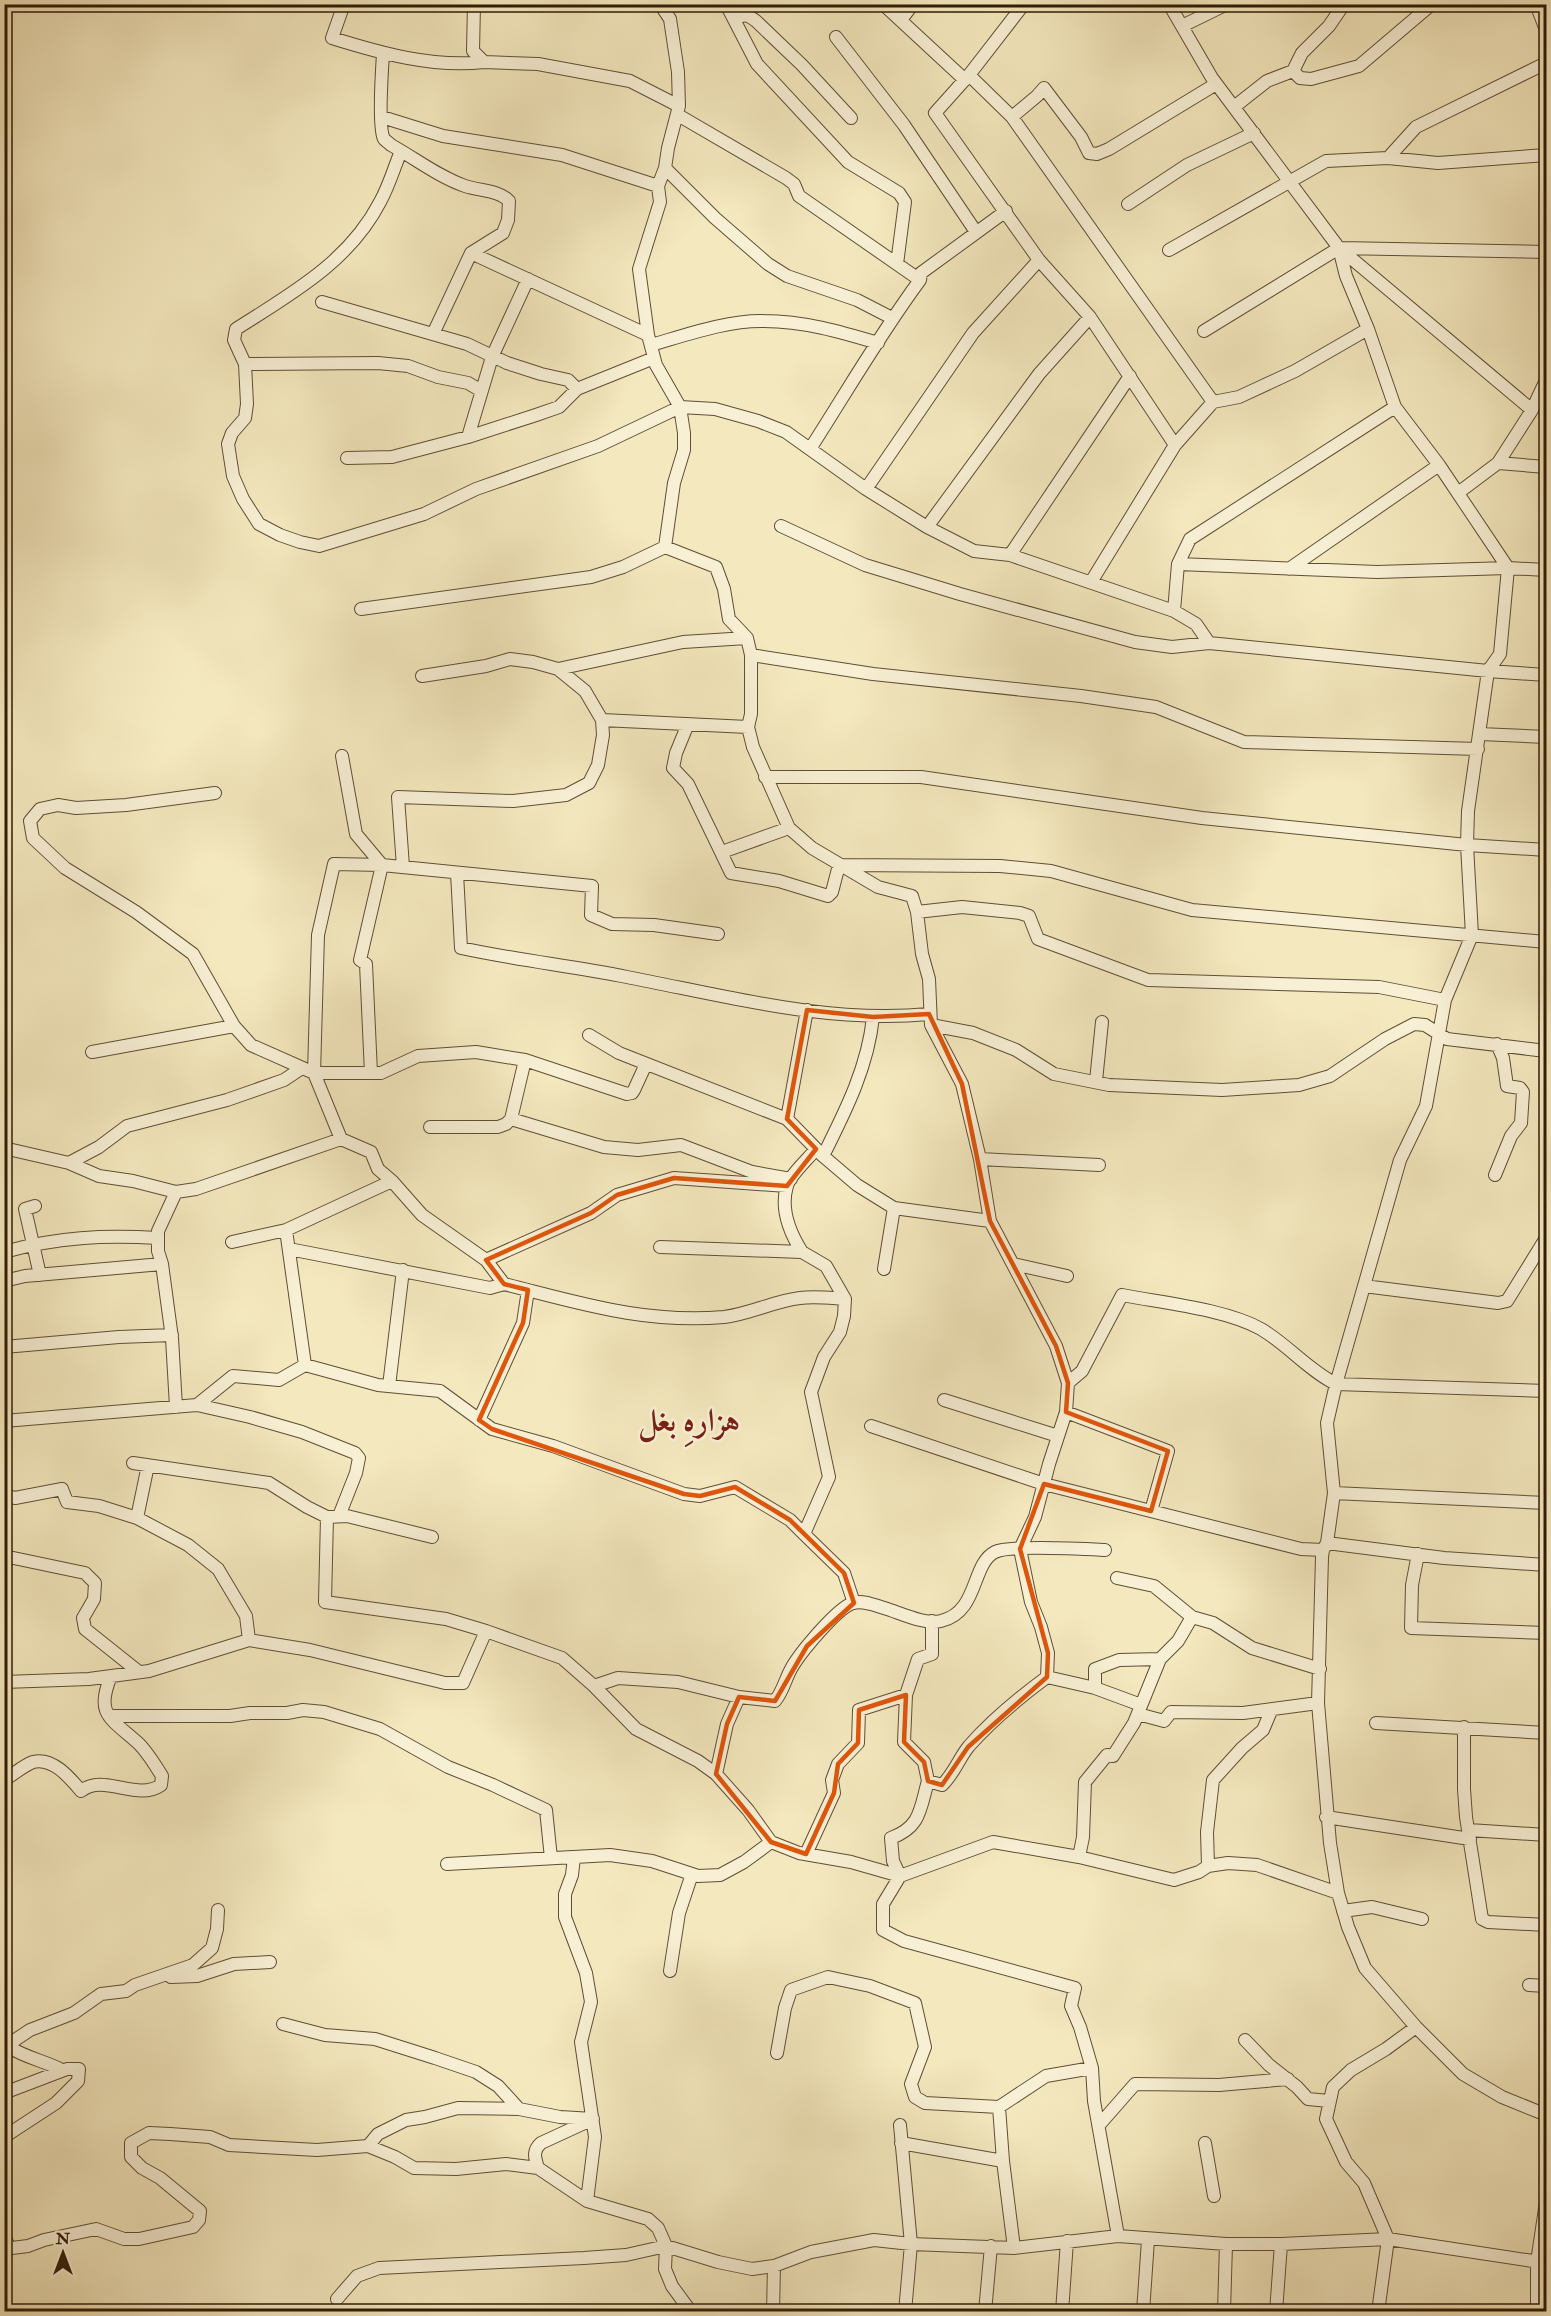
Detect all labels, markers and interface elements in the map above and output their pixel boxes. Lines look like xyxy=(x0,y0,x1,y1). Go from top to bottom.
district label: هزارهِ بغل xyxy=(638,1401,740,1447)
north arrow xyxy=(33,2223,93,2283)
text: N xyxy=(55,2229,71,2249)

